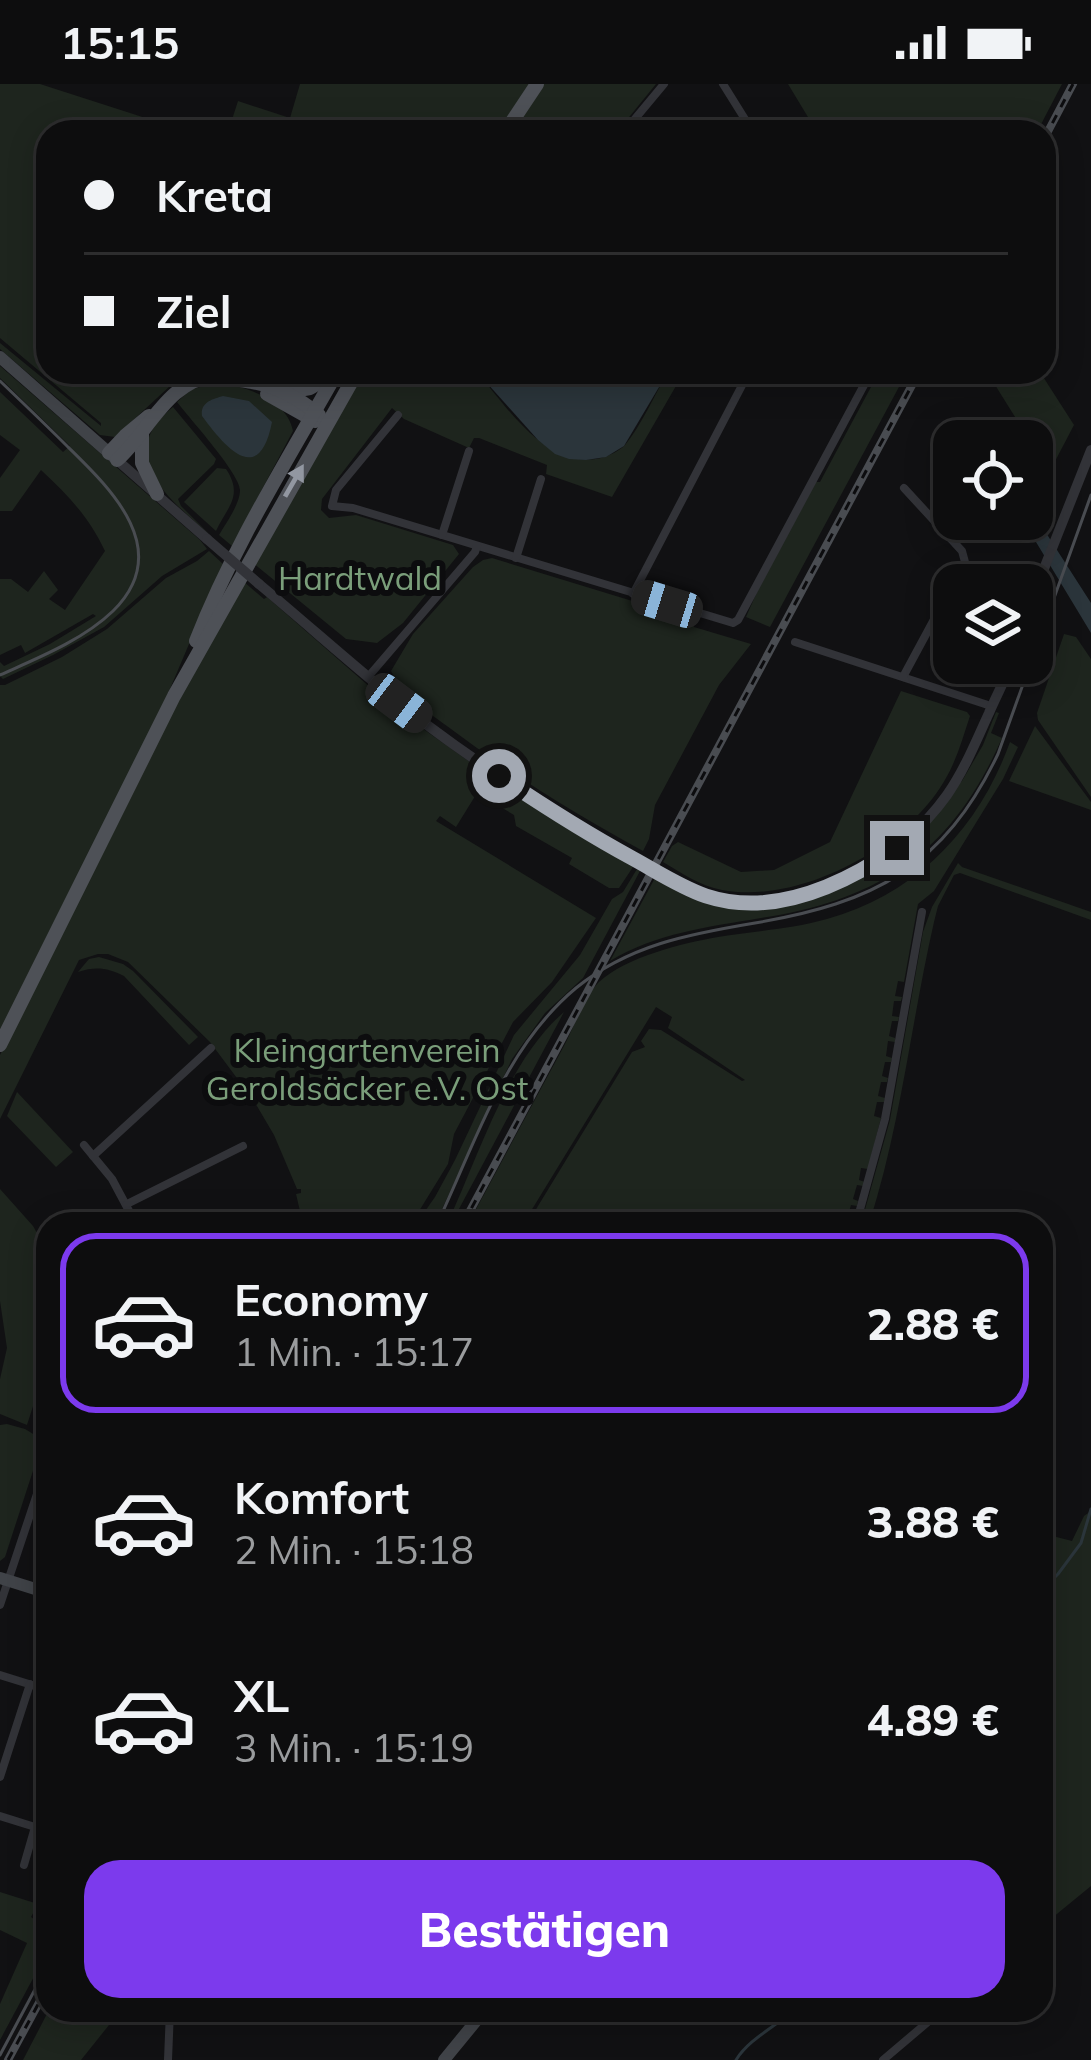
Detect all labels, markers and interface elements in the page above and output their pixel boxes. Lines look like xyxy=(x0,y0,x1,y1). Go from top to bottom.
text: 15:15 xyxy=(60,14,179,70)
text: Kreta xyxy=(156,167,273,223)
text: Ziel xyxy=(156,283,232,339)
map controls xyxy=(933,420,1053,684)
button: locate xyxy=(933,420,1053,540)
one-way arrow xyxy=(283,463,304,498)
park label: Hardtwald xyxy=(278,557,442,598)
button: layers xyxy=(933,564,1053,684)
car xyxy=(627,576,707,632)
car xyxy=(359,667,439,739)
route start xyxy=(472,749,526,803)
route end xyxy=(870,821,924,875)
park label: Kleingartenverein Geroldsäcker e.V. Ost xyxy=(206,1029,528,1108)
icon: car xyxy=(90,1269,198,1377)
text: Economy xyxy=(234,1271,428,1327)
text: 2.88 € xyxy=(867,1295,999,1351)
text: 1 Min. · 15:17 xyxy=(234,1327,474,1376)
icon: car xyxy=(90,1467,198,1575)
text: Komfort xyxy=(234,1469,409,1525)
text: 3.88 € xyxy=(867,1493,999,1549)
text: 2 Min. · 15:18 xyxy=(234,1525,474,1574)
icon: car xyxy=(90,1665,198,1773)
text: XL xyxy=(234,1667,289,1723)
text: 4.89 € xyxy=(867,1691,999,1747)
text: 3 Min. · 15:19 xyxy=(234,1723,474,1772)
button: Bestätigen xyxy=(84,1860,1005,1998)

